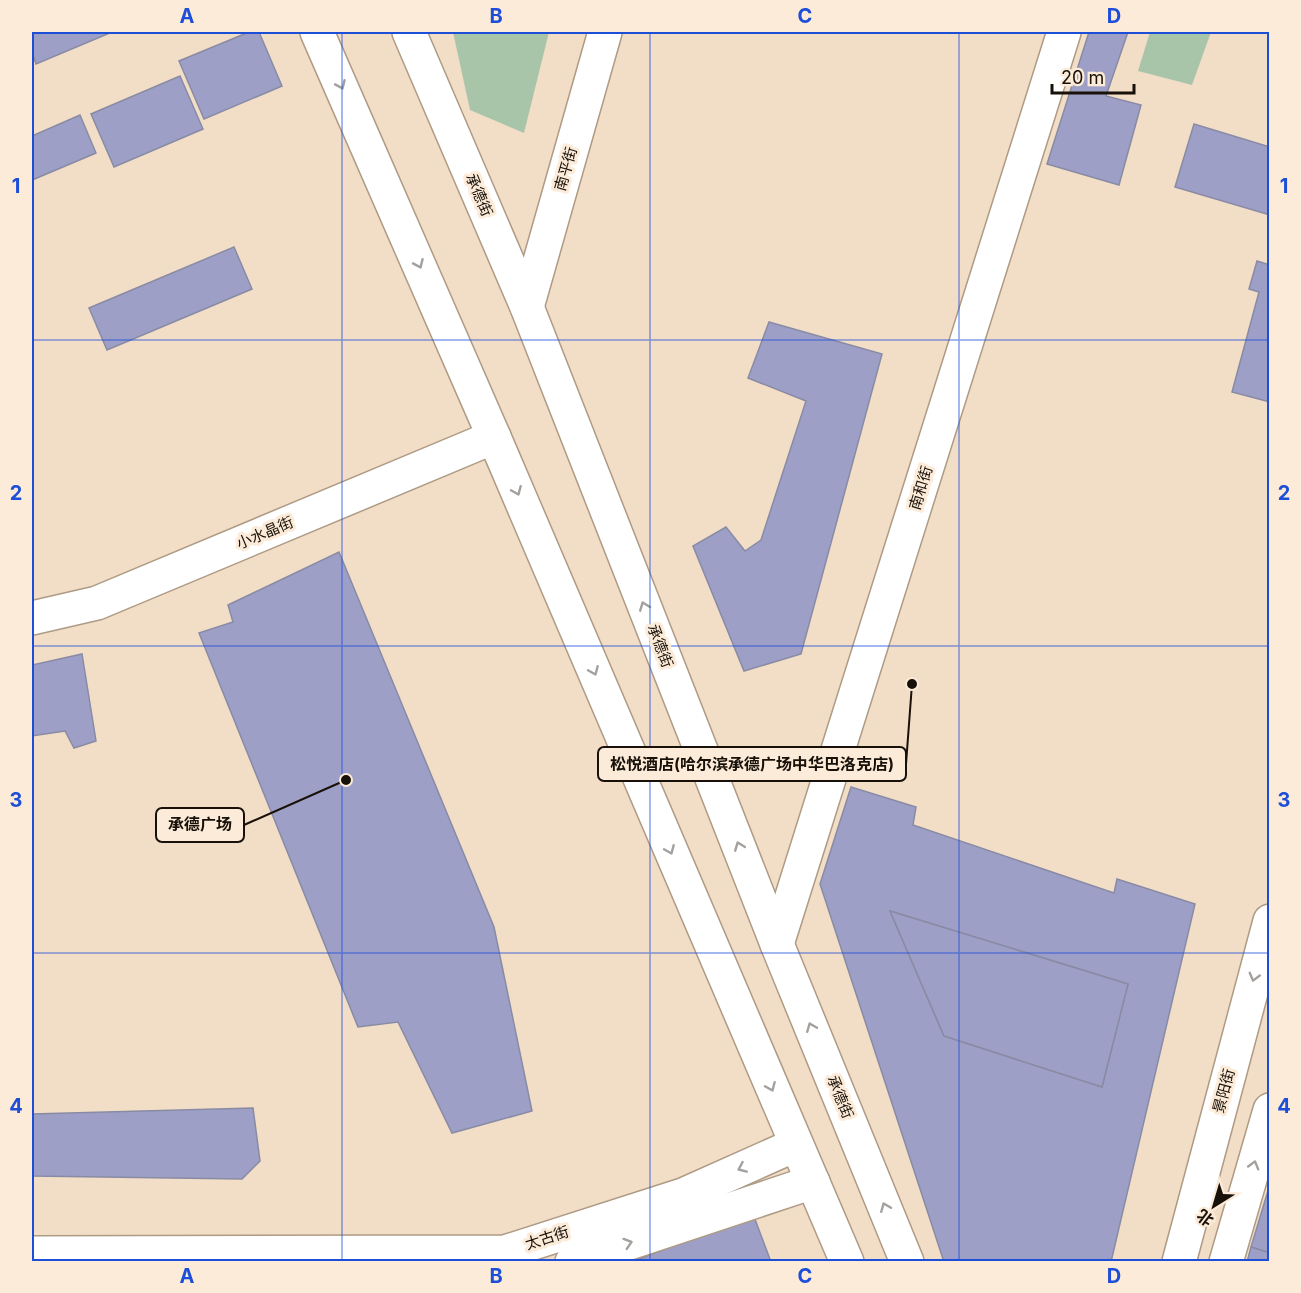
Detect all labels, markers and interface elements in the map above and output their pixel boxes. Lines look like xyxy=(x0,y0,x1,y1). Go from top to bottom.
text: A xyxy=(180,4,195,28)
text: B xyxy=(489,4,503,28)
text: C xyxy=(798,4,812,28)
text: D xyxy=(1107,4,1121,28)
scale bar xyxy=(1052,57,1134,95)
text: 20 m xyxy=(1061,67,1104,88)
one-way arrow xyxy=(333,79,345,90)
street label: 南平街 xyxy=(550,145,581,193)
street label: 承德街 xyxy=(462,170,497,219)
text: 1 xyxy=(12,174,20,198)
text: 1 xyxy=(1280,174,1288,198)
one-way arrow xyxy=(411,257,423,268)
street label: 南和街 xyxy=(905,464,936,512)
text: 2 xyxy=(10,481,22,505)
text: 2 xyxy=(1278,481,1290,505)
one-way arrow xyxy=(510,485,522,496)
street label: 小水晶街 xyxy=(233,512,296,553)
one-way arrow xyxy=(639,601,651,612)
street label: 承德街 xyxy=(644,621,677,670)
one-way arrow xyxy=(587,664,599,675)
callout: 松悦酒店(哈尔滨承德广场中华巴洛克店) xyxy=(598,747,906,781)
text: 松悦酒店(哈尔滨承德广场中华巴洛克店) xyxy=(610,754,894,774)
text: 3 xyxy=(10,788,22,812)
text: 3 xyxy=(1278,788,1290,812)
callout: 承德广场 xyxy=(156,808,244,842)
text: 承德广场 xyxy=(168,814,232,834)
one-way arrow xyxy=(734,841,746,852)
one-way arrow xyxy=(663,844,675,855)
one-way arrow xyxy=(1249,972,1262,982)
one-way arrow xyxy=(806,1022,818,1033)
street label: 景阳街 xyxy=(1209,1067,1239,1115)
street label: 承德街 xyxy=(823,1072,858,1121)
one-way arrow xyxy=(764,1081,776,1092)
text: 4 xyxy=(9,1094,23,1118)
text: 4 xyxy=(1277,1094,1291,1118)
one-way arrow xyxy=(1247,1160,1259,1171)
one-way arrow xyxy=(737,1161,748,1173)
north arrow xyxy=(1184,1176,1244,1236)
one-way arrow xyxy=(880,1203,892,1214)
text: 北 xyxy=(1193,1205,1217,1231)
street label: 太古街 xyxy=(523,1222,571,1254)
one-way arrow xyxy=(622,1238,633,1250)
text: A xyxy=(180,1264,195,1288)
text: B xyxy=(489,1264,503,1288)
text: C xyxy=(798,1264,812,1288)
text: D xyxy=(1107,1264,1121,1288)

